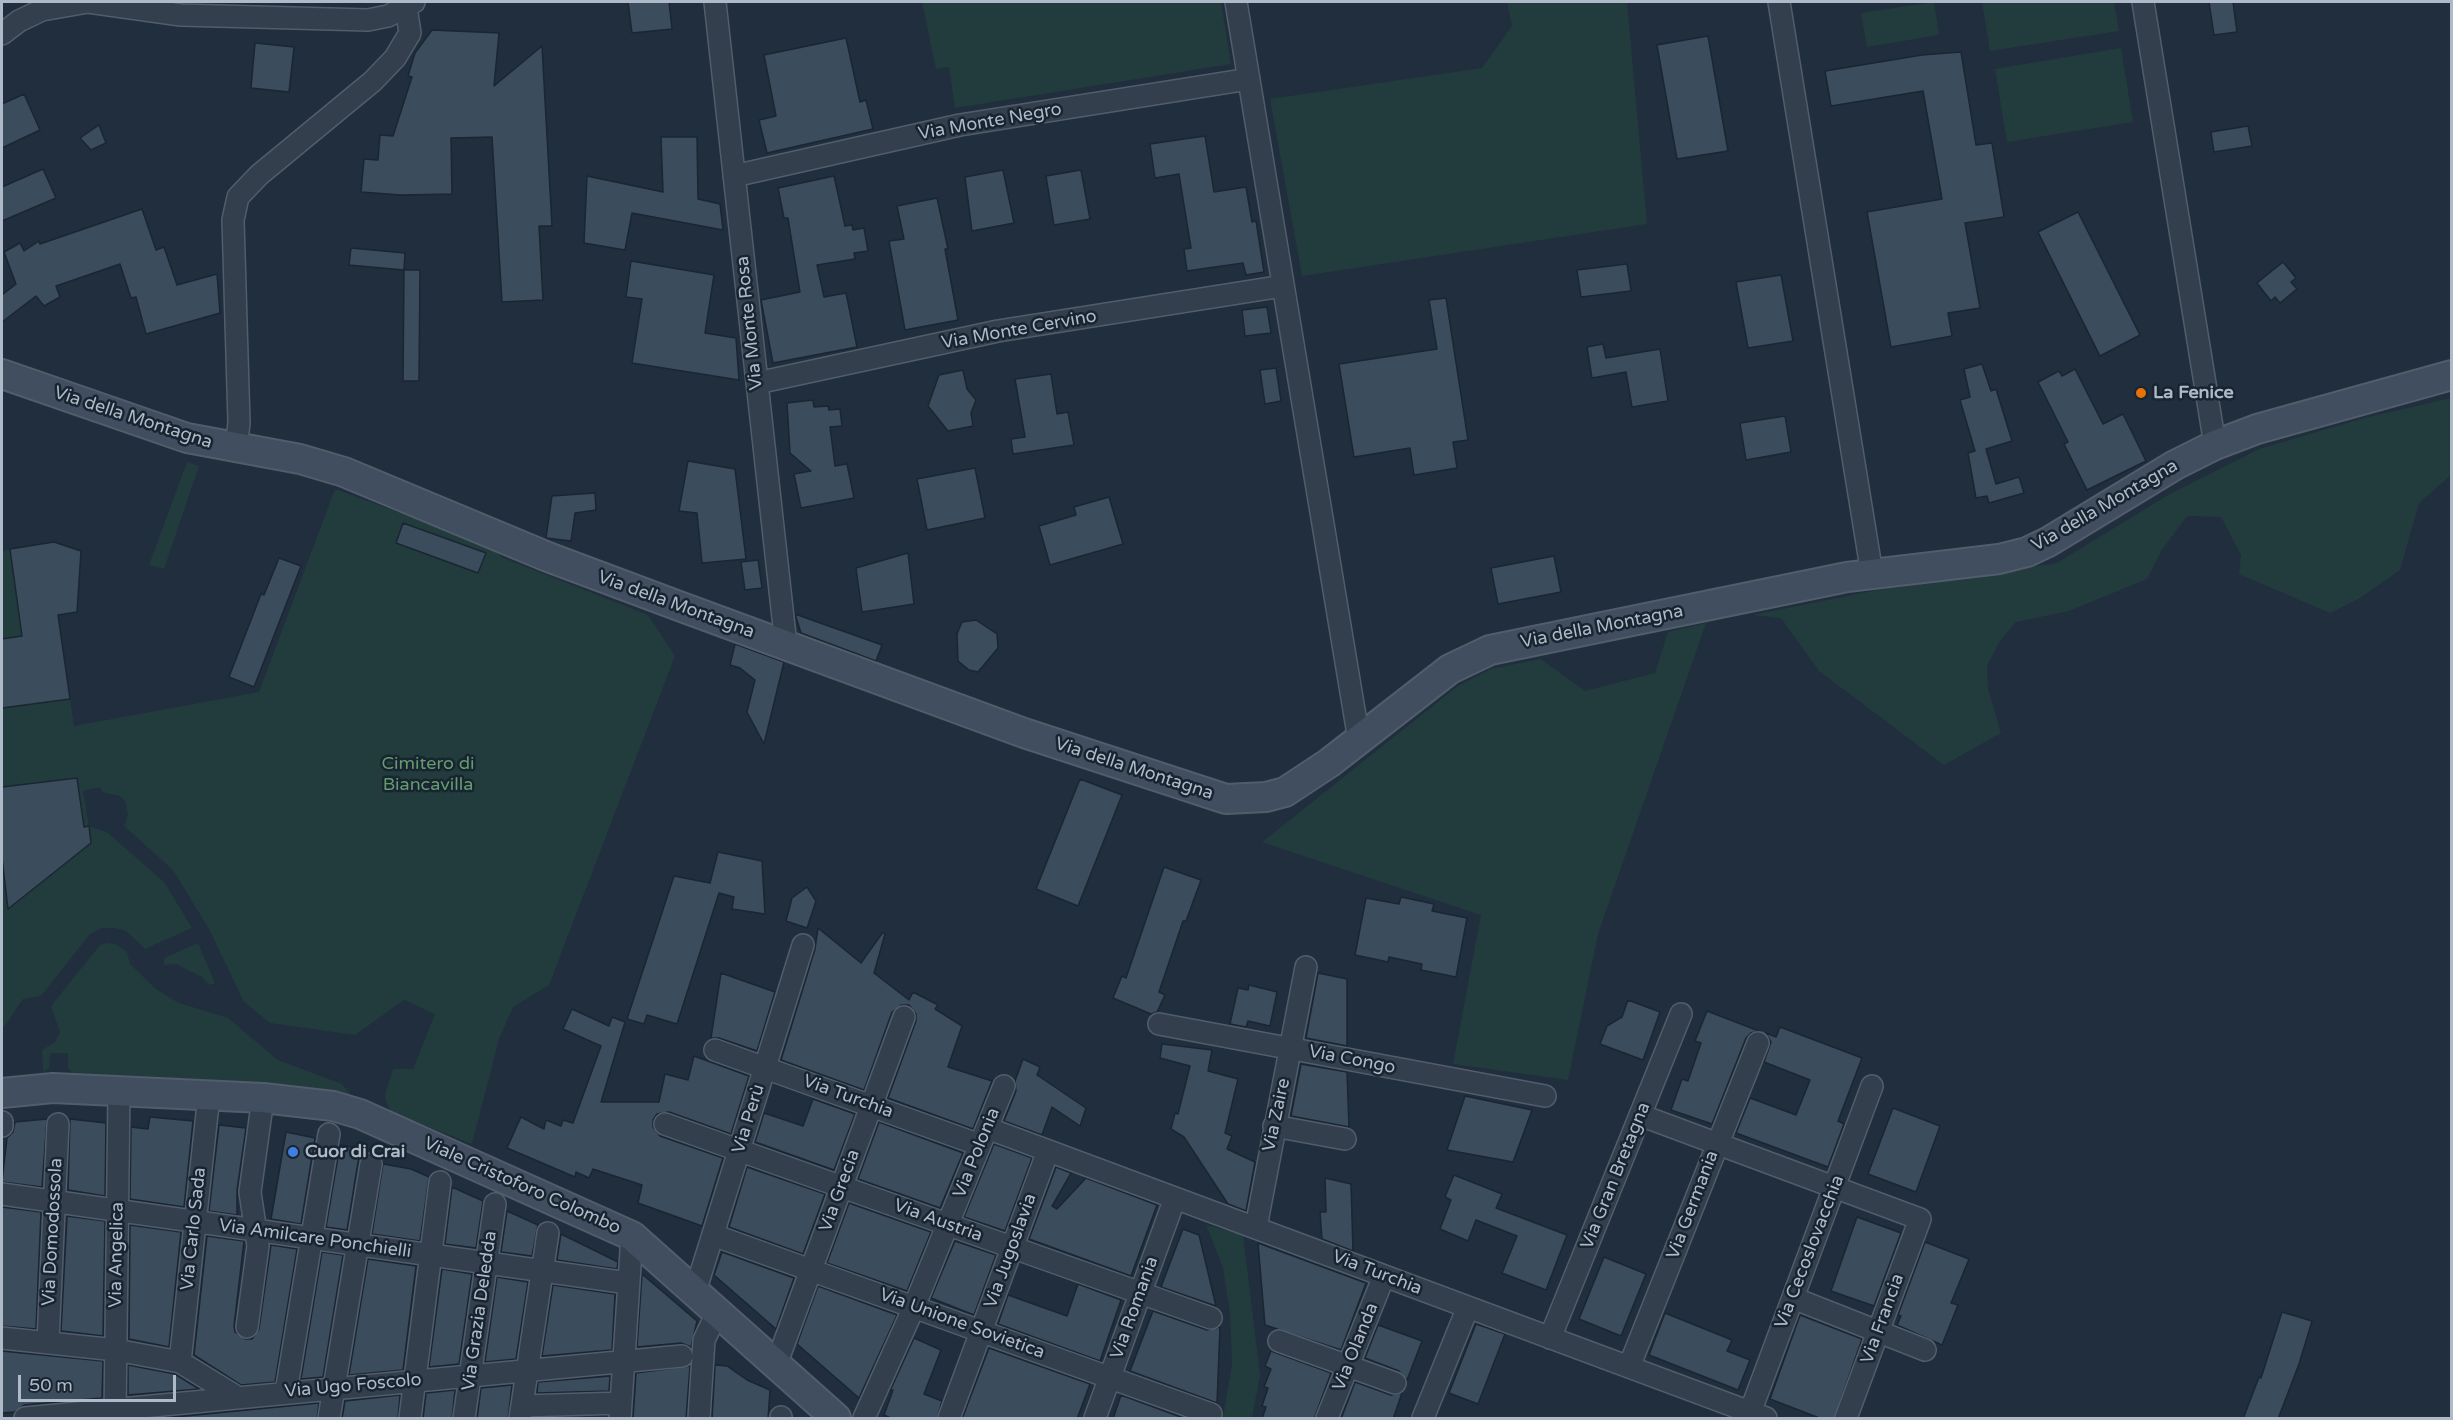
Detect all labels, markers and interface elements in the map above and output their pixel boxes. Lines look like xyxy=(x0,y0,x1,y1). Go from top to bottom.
street label: Via Monte Negro xyxy=(917,99,1063,145)
street label: Via Monte Rosa xyxy=(732,255,768,391)
street label: Via Monte Cervino xyxy=(940,306,1098,354)
street label: Via della Montagna xyxy=(51,382,215,454)
place label: La Fenice xyxy=(2153,382,2234,404)
marker: La Fenice xyxy=(2134,386,2148,400)
street label: Via della Montagna xyxy=(2028,455,2182,557)
street label: Via della Montagna xyxy=(595,567,757,643)
street label: Via della Montagna xyxy=(1519,601,1685,653)
street label: Via della Montagna xyxy=(1052,733,1216,805)
park label: Cimitero di Biancavilla xyxy=(381,753,475,795)
street label: Via Congo xyxy=(1307,1041,1397,1079)
street label: Via Turchia xyxy=(800,1071,896,1123)
street label: Via Zaire xyxy=(1259,1076,1295,1154)
street label: Via Perù xyxy=(728,1082,770,1156)
street label: Via Gran Bretagna xyxy=(1577,1099,1655,1253)
street label: Via Polonia xyxy=(949,1105,1005,1201)
street label: Viale Cristoforo Colombo xyxy=(420,1133,624,1239)
place label: Cuor di Crai xyxy=(305,1141,405,1163)
marker: Cuor di Crai xyxy=(286,1145,300,1159)
street label: Via Grecia xyxy=(815,1147,865,1235)
street label: Via Germania xyxy=(1662,1148,1724,1262)
street label: Via Domodossola xyxy=(38,1157,68,1307)
street label: Via Carlo Sada xyxy=(177,1166,211,1292)
street label: Via Cecoslovacchia xyxy=(1771,1172,1849,1332)
street label: Via Jugoslavia xyxy=(980,1191,1042,1311)
street label: Via Austria xyxy=(891,1195,985,1247)
street label: Via Angelica xyxy=(105,1202,129,1308)
street label: Via Amilcare Ponchielli xyxy=(217,1215,413,1263)
street label: Via Grazia Deledda xyxy=(458,1230,502,1392)
street label: Via Turchia xyxy=(1329,1246,1425,1300)
street label: Via Romania xyxy=(1106,1254,1164,1362)
street label: Via Francia xyxy=(1857,1271,1909,1367)
street label: Via Unione Sovietica xyxy=(876,1284,1048,1364)
street label: Via Olanda xyxy=(1329,1300,1383,1394)
scale bar xyxy=(21,1363,178,1401)
street label: Via Ugo Foscolo xyxy=(284,1369,422,1403)
text: 50 m xyxy=(29,1374,73,1396)

